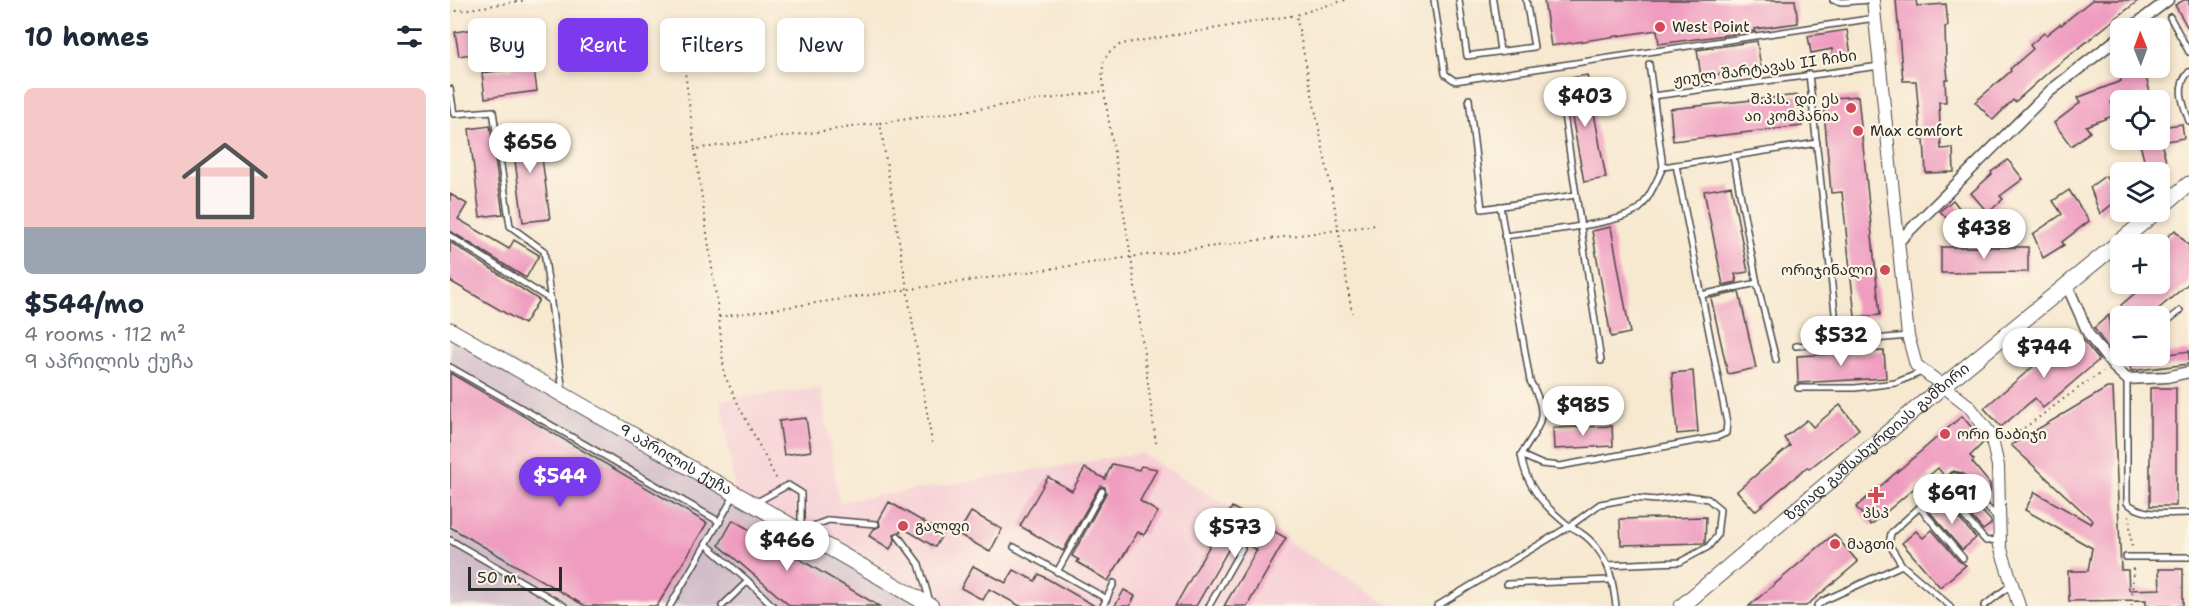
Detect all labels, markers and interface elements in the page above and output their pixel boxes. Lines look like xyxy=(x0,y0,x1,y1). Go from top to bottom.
place label: West Point xyxy=(1672,17,1750,37)
chip: Buy xyxy=(468,18,546,72)
chip: Rent xyxy=(558,18,648,72)
chip: Filters xyxy=(660,18,765,72)
chip: New xyxy=(777,18,864,72)
north arrow xyxy=(2110,18,2170,78)
map controls xyxy=(2110,18,2170,366)
text: 10 homes xyxy=(24,19,149,54)
icon: filters xyxy=(393,20,426,53)
marker: West Point xyxy=(1653,20,1667,34)
street label: ჟიულ შარტავას II ჩიხი xyxy=(1672,45,1858,91)
pin: $403 xyxy=(1549,77,1621,128)
text: $403 xyxy=(1557,83,1613,109)
place label: შ.პ.ს. დი ეს აი კომპანია xyxy=(1745,89,1839,126)
button: locate xyxy=(2110,90,2170,150)
marker: შ.პ.ს. დი ეს აი კომპანია xyxy=(1844,101,1858,115)
place label: Max comfort xyxy=(1870,121,1963,141)
pin: $656 xyxy=(494,123,566,174)
marker: Max comfort xyxy=(1851,124,1865,138)
icon: home xyxy=(171,127,279,235)
text: $656 xyxy=(503,129,557,155)
button: layers xyxy=(2110,162,2170,222)
pin: $438 xyxy=(1948,209,2020,260)
text: $438 xyxy=(1957,215,2011,241)
button: + xyxy=(2110,234,2170,294)
place label: ორიჯინალი xyxy=(1781,260,1873,280)
marker: ორიჯინალი xyxy=(1878,263,1892,277)
text: $544/mo xyxy=(24,286,144,321)
button: − xyxy=(2110,306,2170,366)
pin: $532 xyxy=(1805,316,1877,367)
text: 4 rooms · 112 m² xyxy=(24,321,186,347)
text: $532 xyxy=(1814,322,1868,348)
pin: $744 xyxy=(2008,328,2080,379)
text: $744 xyxy=(2016,334,2072,360)
text: 9 აპრილის ქუჩა xyxy=(24,348,194,374)
street label: ზვიად გამსახურდიას გამზირი xyxy=(1781,359,1973,525)
pin: $985 xyxy=(1547,386,1619,437)
text: $985 xyxy=(1556,392,1610,418)
street label: 9 აპრილის ქუჩა xyxy=(615,419,736,500)
place label: ორი ნაბიჯი xyxy=(1957,424,2047,444)
marker: ორი ნაბიჯი xyxy=(1938,427,1952,441)
pin: $544 xyxy=(524,457,596,508)
text: $544 xyxy=(533,463,587,489)
pin: $691 xyxy=(1916,474,1988,525)
text: $691 xyxy=(1927,480,1977,506)
marker: პსპ xyxy=(1869,488,1883,502)
place label: პსპ xyxy=(1863,503,1889,523)
pin: $573 xyxy=(1199,508,1271,559)
text: $573 xyxy=(1208,514,1262,540)
place label: გალფი xyxy=(915,516,970,536)
marker: გალფი xyxy=(896,519,910,533)
pin: $466 xyxy=(751,521,823,572)
text: $466 xyxy=(759,527,815,553)
place label: მაგთი xyxy=(1847,534,1894,554)
marker: მაგთი xyxy=(1828,537,1842,551)
scale bar xyxy=(468,564,562,592)
text: 50 m xyxy=(477,567,517,588)

